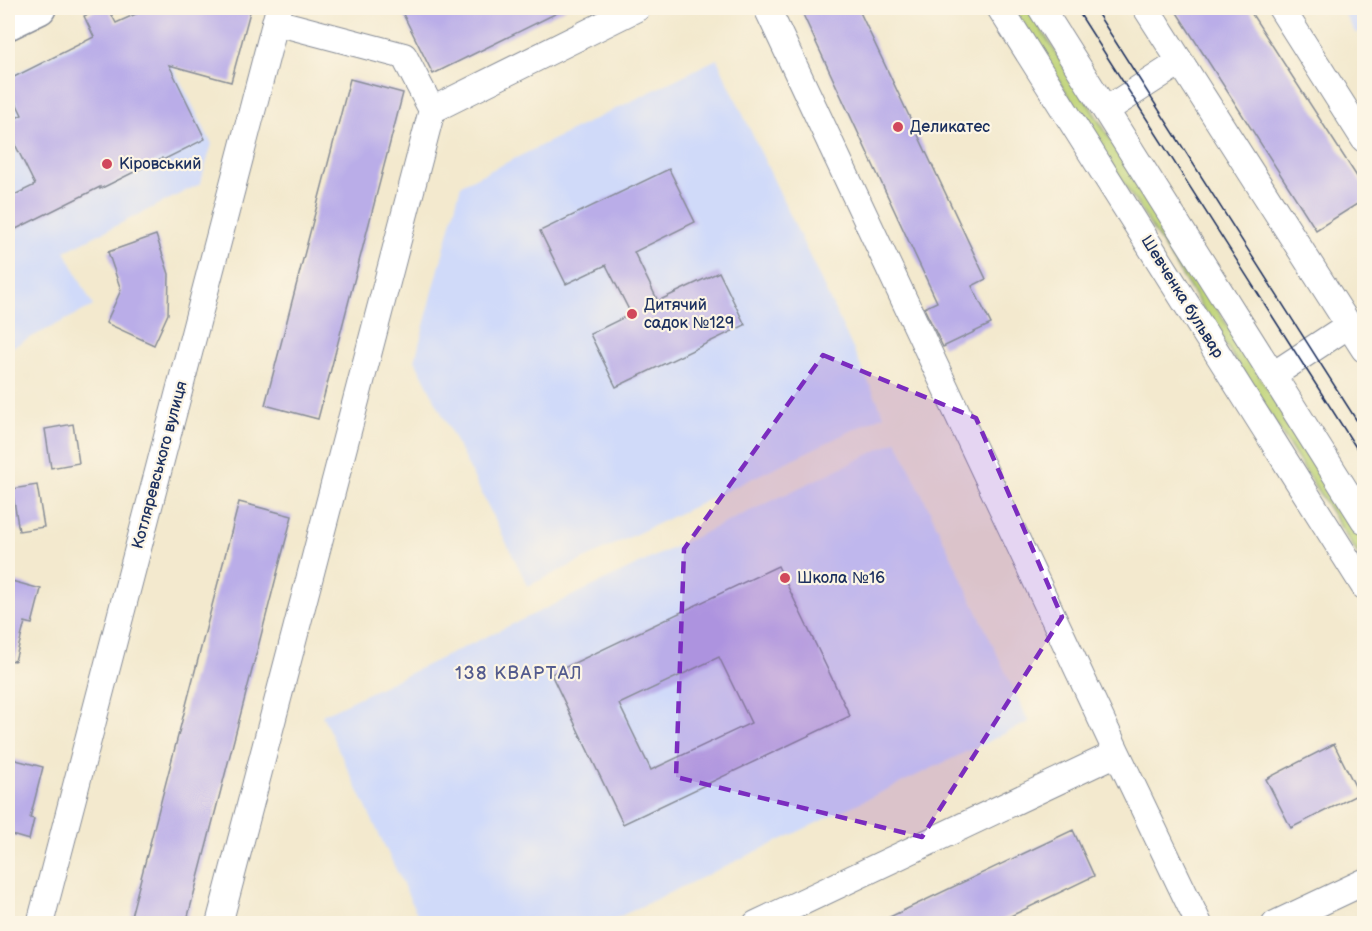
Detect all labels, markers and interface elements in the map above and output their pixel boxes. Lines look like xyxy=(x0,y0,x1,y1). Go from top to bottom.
place label: Деликатес xyxy=(910,118,990,137)
marker: Деликатес xyxy=(891,120,905,134)
place label: Кіровський xyxy=(119,155,201,174)
marker: Кіровський xyxy=(100,157,114,171)
street label: Шевченка бульвар xyxy=(1137,232,1227,362)
place label: Дитячий садок №129 xyxy=(644,296,734,333)
marker: Дитячий садок №129 xyxy=(625,307,639,321)
street label: Котляревського вулиця xyxy=(128,379,192,551)
place label: Школа №16 xyxy=(797,569,885,588)
marker: Школа №16 xyxy=(778,571,792,585)
district label: 138 КВАРТАЛ xyxy=(455,663,583,684)

